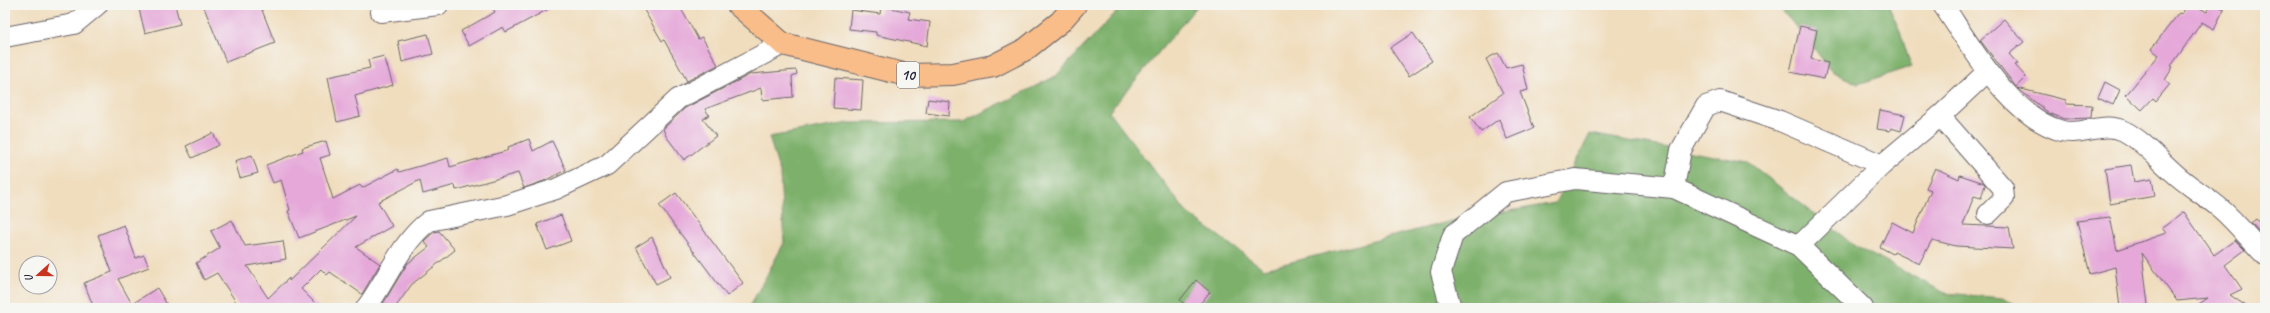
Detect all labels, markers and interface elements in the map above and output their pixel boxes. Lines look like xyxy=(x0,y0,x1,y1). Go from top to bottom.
road number: 10 xyxy=(897,62,919,88)
north arrow xyxy=(18,255,58,295)
text: U xyxy=(20,271,36,284)

